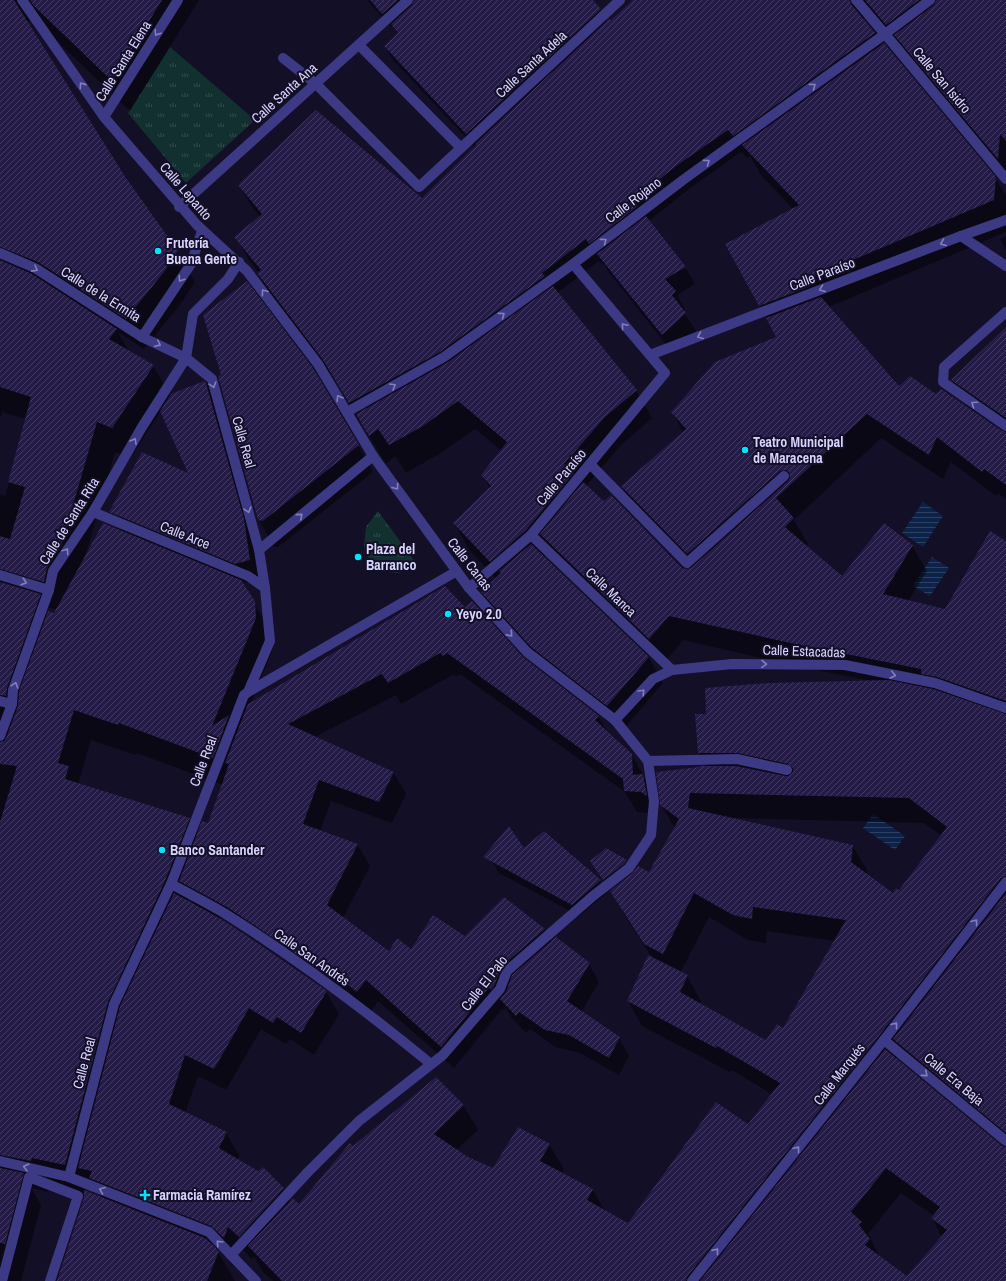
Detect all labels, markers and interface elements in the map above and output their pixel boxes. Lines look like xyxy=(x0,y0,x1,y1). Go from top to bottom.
street label: Calle Santa Elena xyxy=(91,17,155,105)
street label: Calle Santa Adela xyxy=(491,26,571,102)
one-way arrow xyxy=(155,29,162,36)
street label: Calle San Isidro xyxy=(909,43,975,117)
street label: Calle Santa Ana xyxy=(247,58,321,127)
one-way arrow xyxy=(80,83,87,90)
one-way arrow xyxy=(808,84,815,91)
street label: Calle Lepanto xyxy=(156,158,216,224)
one-way arrow xyxy=(703,160,710,167)
street label: Calle Rojano xyxy=(601,173,665,227)
place label: Frutería Buena Gente xyxy=(166,234,237,268)
one-way arrow xyxy=(599,238,606,245)
one-way arrow xyxy=(939,238,946,246)
marker: Frutería Buena Gente xyxy=(153,246,163,256)
street label: Calle Paraíso xyxy=(787,253,857,295)
street label: Calle de la Ermita xyxy=(58,262,145,326)
one-way arrow xyxy=(31,265,38,272)
one-way arrow xyxy=(178,275,185,282)
one-way arrow xyxy=(818,285,825,293)
one-way arrow xyxy=(261,290,268,297)
one-way arrow xyxy=(498,312,505,320)
one-way arrow xyxy=(622,323,629,330)
one-way arrow xyxy=(697,331,704,339)
one-way arrow xyxy=(154,340,161,347)
one-way arrow xyxy=(208,381,217,388)
one-way arrow xyxy=(389,383,396,390)
one-way arrow xyxy=(336,395,343,402)
one-way arrow xyxy=(971,401,978,408)
street label: Calle Real xyxy=(228,414,260,470)
place label: Teatro Municipal de Maracena xyxy=(753,433,843,467)
one-way arrow xyxy=(129,438,136,445)
street label: Calle Paraíso xyxy=(532,445,590,509)
marker: Teatro Municipal de Maracena xyxy=(740,445,750,455)
street label: Calle de Santa Rita xyxy=(35,473,103,568)
one-way arrow xyxy=(391,483,398,490)
one-way arrow xyxy=(243,506,252,513)
one-way arrow xyxy=(296,514,303,521)
street label: Calle Arce xyxy=(157,517,213,553)
street label: Calle Canas xyxy=(444,534,496,594)
place label: Plaza del Barranco xyxy=(366,540,416,574)
one-way arrow xyxy=(61,549,68,556)
marker: Plaza del Barranco xyxy=(353,552,363,562)
street label: Calle Manca xyxy=(582,563,641,621)
one-way arrow xyxy=(21,577,28,586)
place label: Yeyo 2.0 xyxy=(456,605,502,623)
marker: Yeyo 2.0 xyxy=(443,609,453,619)
one-way arrow xyxy=(506,629,513,636)
street label: Calle Estacadas xyxy=(762,641,846,661)
one-way arrow xyxy=(761,660,767,668)
one-way arrow xyxy=(889,670,896,678)
one-way arrow xyxy=(10,682,19,689)
one-way arrow xyxy=(637,689,644,697)
street label: Calle Real xyxy=(185,733,221,789)
place label: Banco Santander xyxy=(170,841,265,859)
marker: Banco Santander xyxy=(157,845,167,855)
one-way arrow xyxy=(970,920,977,927)
street label: Calle San Andrés xyxy=(271,924,354,990)
street label: Calle El Palo xyxy=(457,952,511,1014)
one-way arrow xyxy=(891,1023,898,1030)
street label: Calle Real xyxy=(68,1035,100,1091)
street label: Calle Marqués xyxy=(809,1039,869,1109)
street label: Calle Era Baja xyxy=(920,1049,988,1110)
one-way arrow xyxy=(920,1069,927,1076)
one-way arrow xyxy=(792,1146,799,1153)
one-way arrow xyxy=(23,1164,29,1172)
place label: Farmacia Ramírez xyxy=(153,1186,251,1204)
one-way arrow xyxy=(98,1187,105,1195)
marker: Farmacia Ramírez xyxy=(140,1190,150,1200)
one-way arrow xyxy=(217,1240,224,1248)
one-way arrow xyxy=(711,1248,718,1255)

